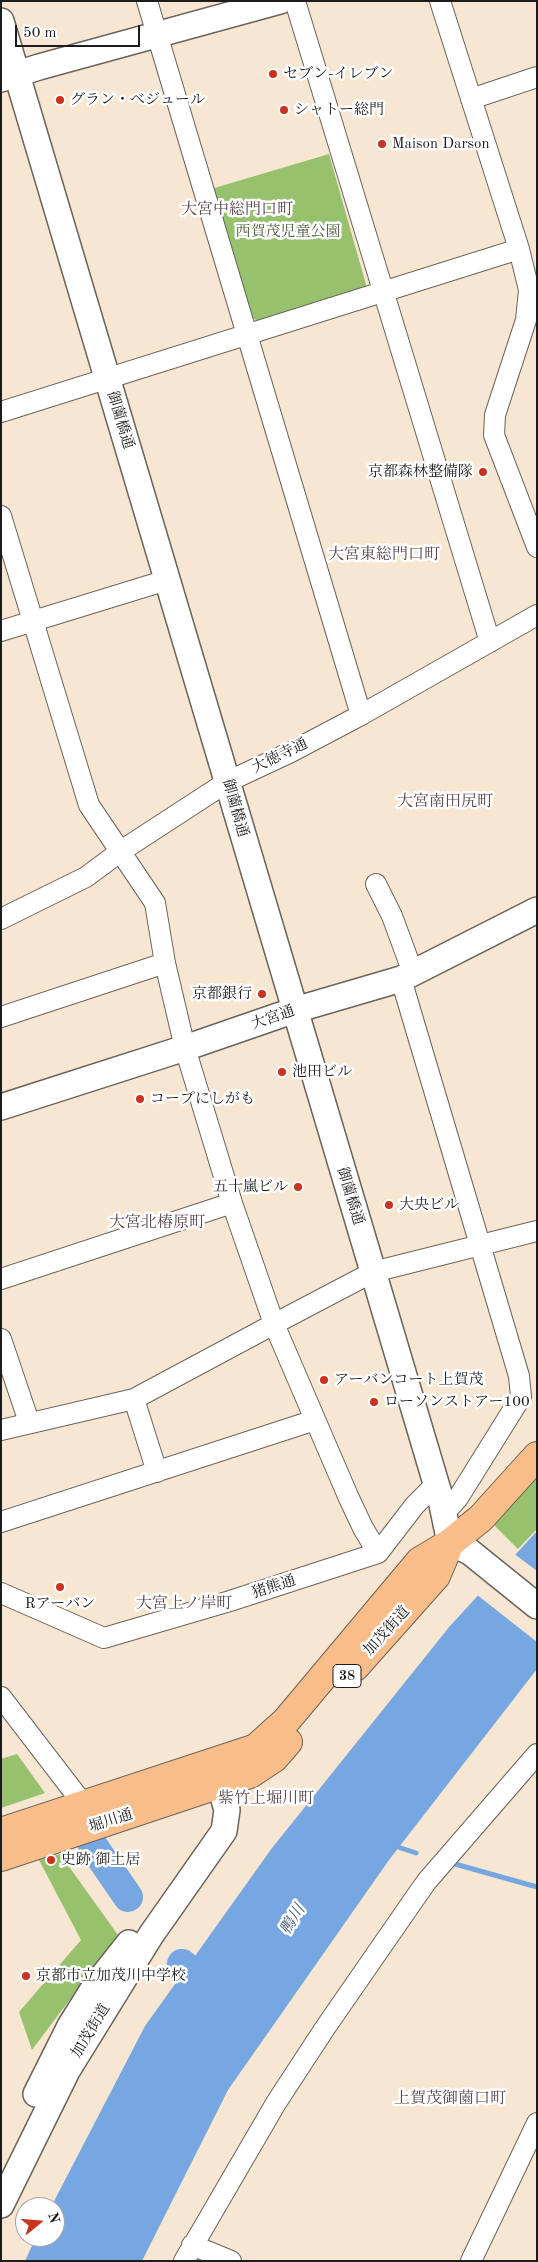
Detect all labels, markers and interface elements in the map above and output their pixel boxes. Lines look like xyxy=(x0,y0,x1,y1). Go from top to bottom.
scale bar xyxy=(18,15,142,47)
text: 50 m xyxy=(23,26,57,41)
place label: セブン-イレブン xyxy=(283,65,394,83)
marker: セブン-イレブン xyxy=(267,68,279,80)
place label: グラン・べジュール xyxy=(70,91,205,109)
marker: グラン・べジュール xyxy=(54,94,66,106)
place label: シャトー総門 xyxy=(294,101,384,119)
marker: シャトー総門 xyxy=(278,104,290,116)
place label: Maison Darson xyxy=(392,135,490,153)
marker: Maison Darson xyxy=(376,138,388,150)
district label: 大宮中総門口町 xyxy=(181,200,293,220)
park label: 西賀茂児童公園 xyxy=(236,223,340,241)
street label: 御薗橋通 xyxy=(103,389,137,451)
place label: 京都森林整備隊 xyxy=(368,463,473,481)
marker: 京都森林整備隊 xyxy=(477,466,489,478)
district label: 大宮東総門口町 xyxy=(328,545,440,565)
street label: 大徳寺通 xyxy=(249,735,311,777)
street label: 御薗橋通 xyxy=(218,777,252,839)
district label: 大宮南田尻町 xyxy=(397,792,493,812)
place label: 京都銀行 xyxy=(192,985,252,1003)
marker: 京都銀行 xyxy=(256,988,268,1000)
street label: 大宮通 xyxy=(249,1002,297,1034)
place label: 池田ビル xyxy=(292,1063,352,1081)
marker: 池田ビル xyxy=(276,1066,288,1078)
place label: コープにしがも xyxy=(150,1090,255,1108)
marker: コープにしがも xyxy=(134,1093,146,1105)
street label: 御薗橋通 xyxy=(333,1165,367,1227)
place label: 五十嵐ビル xyxy=(213,1178,288,1196)
marker: 五十嵐ビル xyxy=(292,1181,304,1193)
place label: 大央ビル xyxy=(399,1196,459,1214)
marker: 大央ビル xyxy=(383,1199,395,1211)
district label: 大宮北椿原町 xyxy=(109,1213,205,1233)
place label: アーバンコート上賀茂 xyxy=(334,1371,484,1389)
marker: アーバンコート上賀茂 xyxy=(318,1374,330,1386)
place label: ローソンストアー100 xyxy=(384,1393,530,1411)
marker: ローソンストアー100 xyxy=(368,1396,380,1408)
street label: 猪熊通 xyxy=(250,1571,298,1603)
marker: Rアーバン xyxy=(54,1581,66,1593)
district label: 大宮上ノ岸町 xyxy=(136,1594,232,1614)
place label: Rアーバン xyxy=(25,1595,95,1613)
street label: 加茂街道 xyxy=(360,1603,414,1659)
road number: 38 xyxy=(333,1664,361,1688)
district label: 紫竹上堀川町 xyxy=(218,1789,314,1809)
street label: 堀川通 xyxy=(87,1805,135,1837)
place label: 史跡 御土居 xyxy=(61,1851,140,1869)
marker: 史跡 御土居 xyxy=(45,1854,57,1866)
water label: 鴨川 xyxy=(276,1901,310,1939)
place label: 京都市立加茂川中学校 xyxy=(36,1967,186,1985)
marker: 京都市立加茂川中学校 xyxy=(20,1970,32,1982)
street label: 加茂街道 xyxy=(68,2001,114,2061)
district label: 上賀茂御薗口町 xyxy=(394,2089,506,2109)
north arrow xyxy=(15,2197,65,2247)
text: N xyxy=(45,2211,62,2225)

